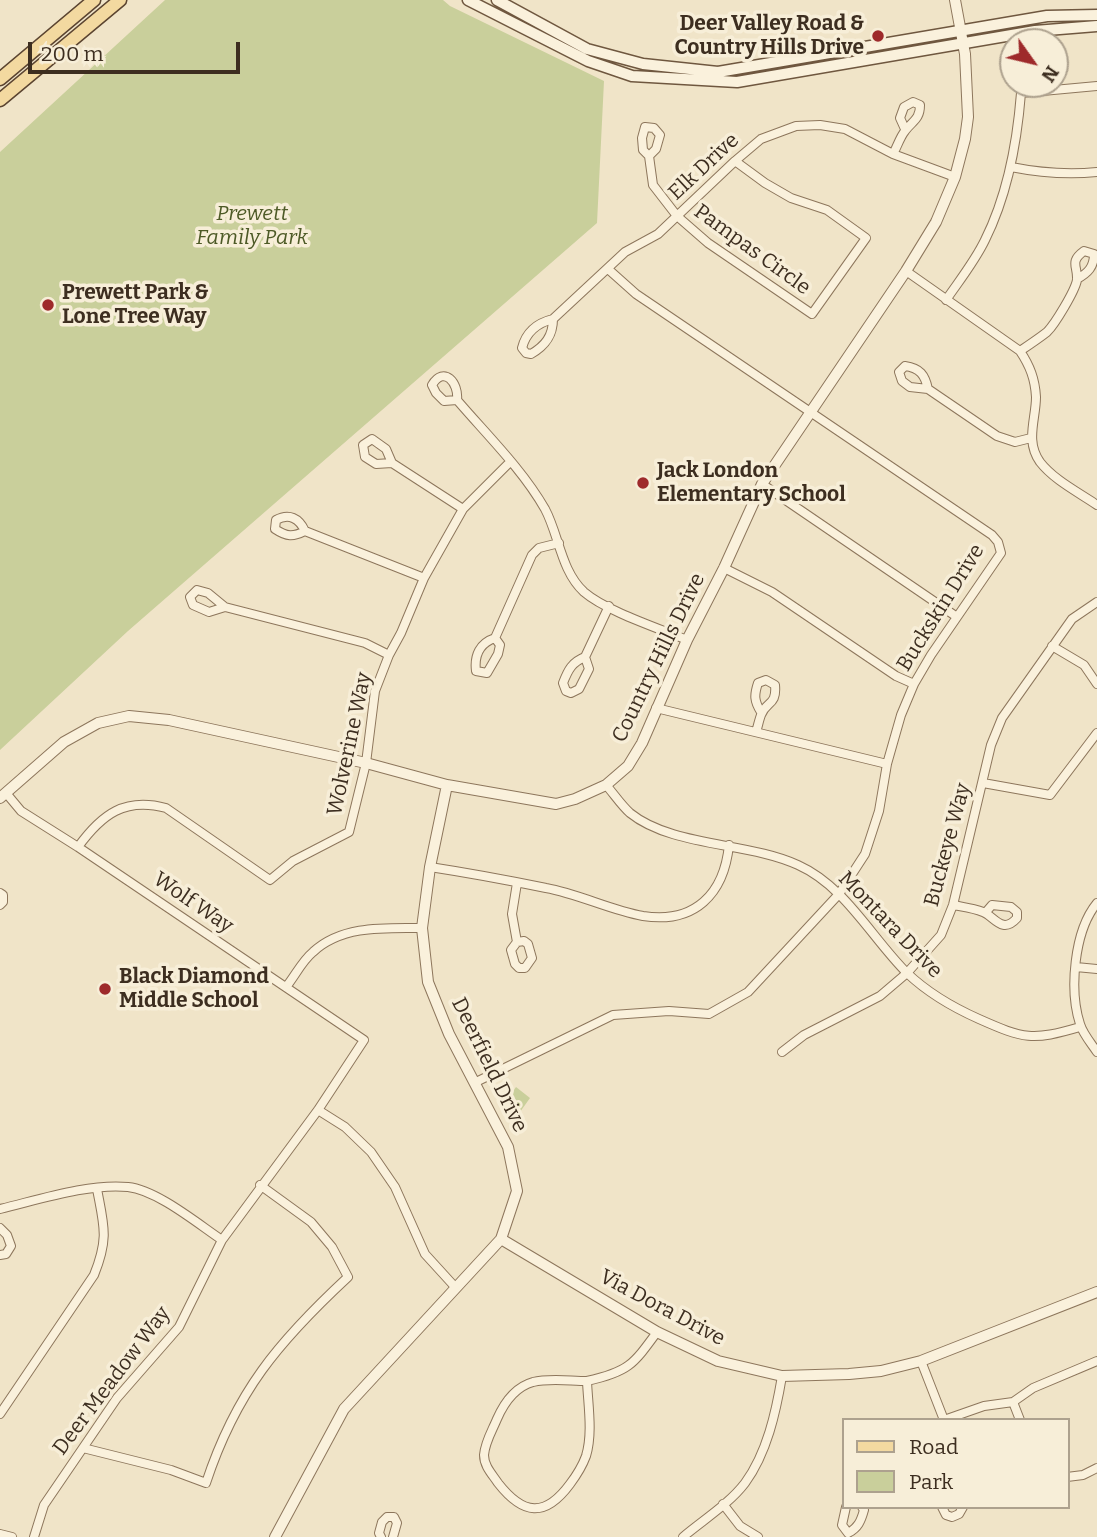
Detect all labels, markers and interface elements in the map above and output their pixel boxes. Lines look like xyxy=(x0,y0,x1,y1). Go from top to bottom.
place label: Deer Valley Road & Country Hills Drive xyxy=(675,11,864,61)
scale bar xyxy=(32,28,243,72)
marker: Deer Valley Road & Country Hills Drive xyxy=(870,28,886,44)
north arrow xyxy=(999,28,1069,98)
text: 200 m xyxy=(41,41,104,67)
text: N xyxy=(1037,61,1064,86)
street label: Elk Drive xyxy=(664,128,744,206)
street label: Pampas Circle xyxy=(689,199,815,301)
park label: Prewett Family Park xyxy=(196,201,308,251)
place label: Prewett Park & Lone Tree Way xyxy=(62,280,209,330)
marker: Prewett Park & Lone Tree Way xyxy=(40,297,56,313)
place label: Jack London Elementary School xyxy=(657,458,846,508)
marker: Jack London Elementary School xyxy=(635,475,651,491)
street label: Buckskin Drive xyxy=(892,540,990,676)
street label: Country Hills Drive xyxy=(607,569,711,747)
street label: Wolverine Way xyxy=(323,670,377,818)
street label: Buckeye Way xyxy=(919,780,977,910)
street label: Montara Drive xyxy=(833,866,947,984)
street label: Wolf Way xyxy=(148,867,238,939)
place label: Black Diamond Middle School xyxy=(119,964,269,1014)
marker: Black Diamond Middle School xyxy=(97,981,113,997)
street label: Deerfield Drive xyxy=(446,994,532,1136)
street label: Via Dora Drive xyxy=(595,1264,729,1352)
street label: Deer Meadow Way xyxy=(48,1302,176,1460)
legend xyxy=(842,1418,1069,1509)
text: Road xyxy=(909,1434,958,1460)
text: Park xyxy=(909,1469,953,1495)

